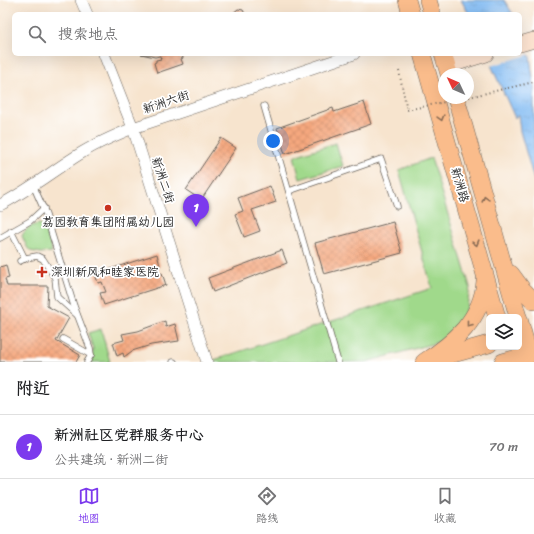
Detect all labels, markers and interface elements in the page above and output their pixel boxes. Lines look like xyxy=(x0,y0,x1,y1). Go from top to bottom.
search box xyxy=(12,12,522,56)
text: 搜索地点 xyxy=(58,21,118,47)
icon: search xyxy=(26,23,48,45)
north arrow xyxy=(438,68,474,104)
street label: 新洲六街 xyxy=(140,84,192,120)
one-way arrow xyxy=(436,115,445,122)
your location xyxy=(263,131,283,151)
street label: 新洲二街 xyxy=(145,154,181,206)
street label: 新洲路 xyxy=(444,165,476,205)
pin: 1 xyxy=(183,194,209,227)
one-way arrow xyxy=(481,195,490,202)
marker: 荔园教育集团附属幼儿园 xyxy=(103,203,113,213)
place label: 荔园教育集团附属幼儿园 xyxy=(42,211,174,233)
one-way arrow xyxy=(471,240,480,247)
place label: 深圳新风和睦家医院 xyxy=(51,261,159,283)
marker: 深圳新风和睦家医院 xyxy=(36,266,48,278)
map controls xyxy=(486,314,522,350)
button: layers xyxy=(486,314,522,350)
one-way arrow xyxy=(466,320,473,327)
text: 附近 xyxy=(16,373,50,403)
text: 新洲社区党群服务中心 xyxy=(54,422,204,448)
text: 1 xyxy=(26,435,32,458)
text: 70 m xyxy=(489,435,518,458)
text: 公共建筑 · 新洲二街 xyxy=(54,448,168,471)
tab: 地图 xyxy=(78,485,100,528)
tab: 路线 xyxy=(256,485,278,528)
tab: 收藏 xyxy=(434,485,456,528)

